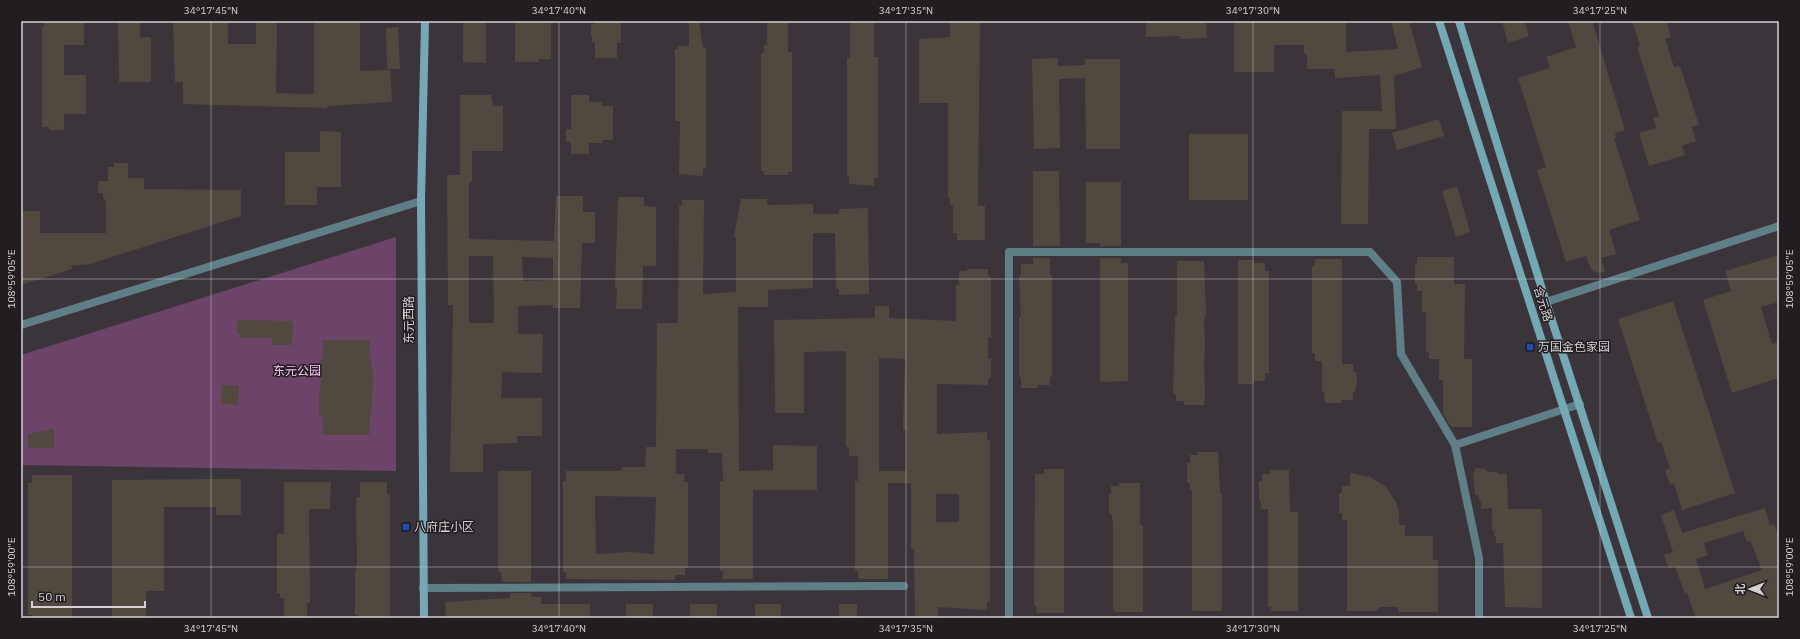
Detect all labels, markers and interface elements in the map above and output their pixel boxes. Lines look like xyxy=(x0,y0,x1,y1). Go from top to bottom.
text: 34°17'45"N xyxy=(184,4,238,17)
text: 34°17'40"N xyxy=(532,4,586,17)
text: 34°17'35"N xyxy=(879,4,933,17)
text: 34°17'30"N xyxy=(1226,4,1280,17)
text: 34°17'25"N xyxy=(1573,4,1627,17)
text: 108°59'05"E xyxy=(5,249,18,309)
text: 108°59'05"E xyxy=(1783,249,1796,309)
street label: 含元路 xyxy=(1531,284,1556,323)
street label: 东元西路 xyxy=(401,296,416,344)
place label: 万国金色家园 xyxy=(1538,339,1610,354)
marker: 万国金色家园 xyxy=(1525,342,1535,352)
park label: 东元公园 xyxy=(273,363,321,378)
place label: 八府庄小区 xyxy=(414,519,474,534)
marker: 八府庄小区 xyxy=(401,522,411,532)
text: 108°59'00"E xyxy=(5,537,18,597)
text: 108°59'00"E xyxy=(1783,537,1796,597)
north arrow xyxy=(1730,569,1770,609)
scale bar xyxy=(32,583,145,609)
text: 北 xyxy=(1733,584,1747,595)
text: 50 m xyxy=(38,589,66,604)
text: 34°17'45"N xyxy=(184,622,238,635)
text: 34°17'40"N xyxy=(532,622,586,635)
text: 34°17'35"N xyxy=(879,622,933,635)
text: 34°17'30"N xyxy=(1226,622,1280,635)
text: 34°17'25"N xyxy=(1573,622,1627,635)

